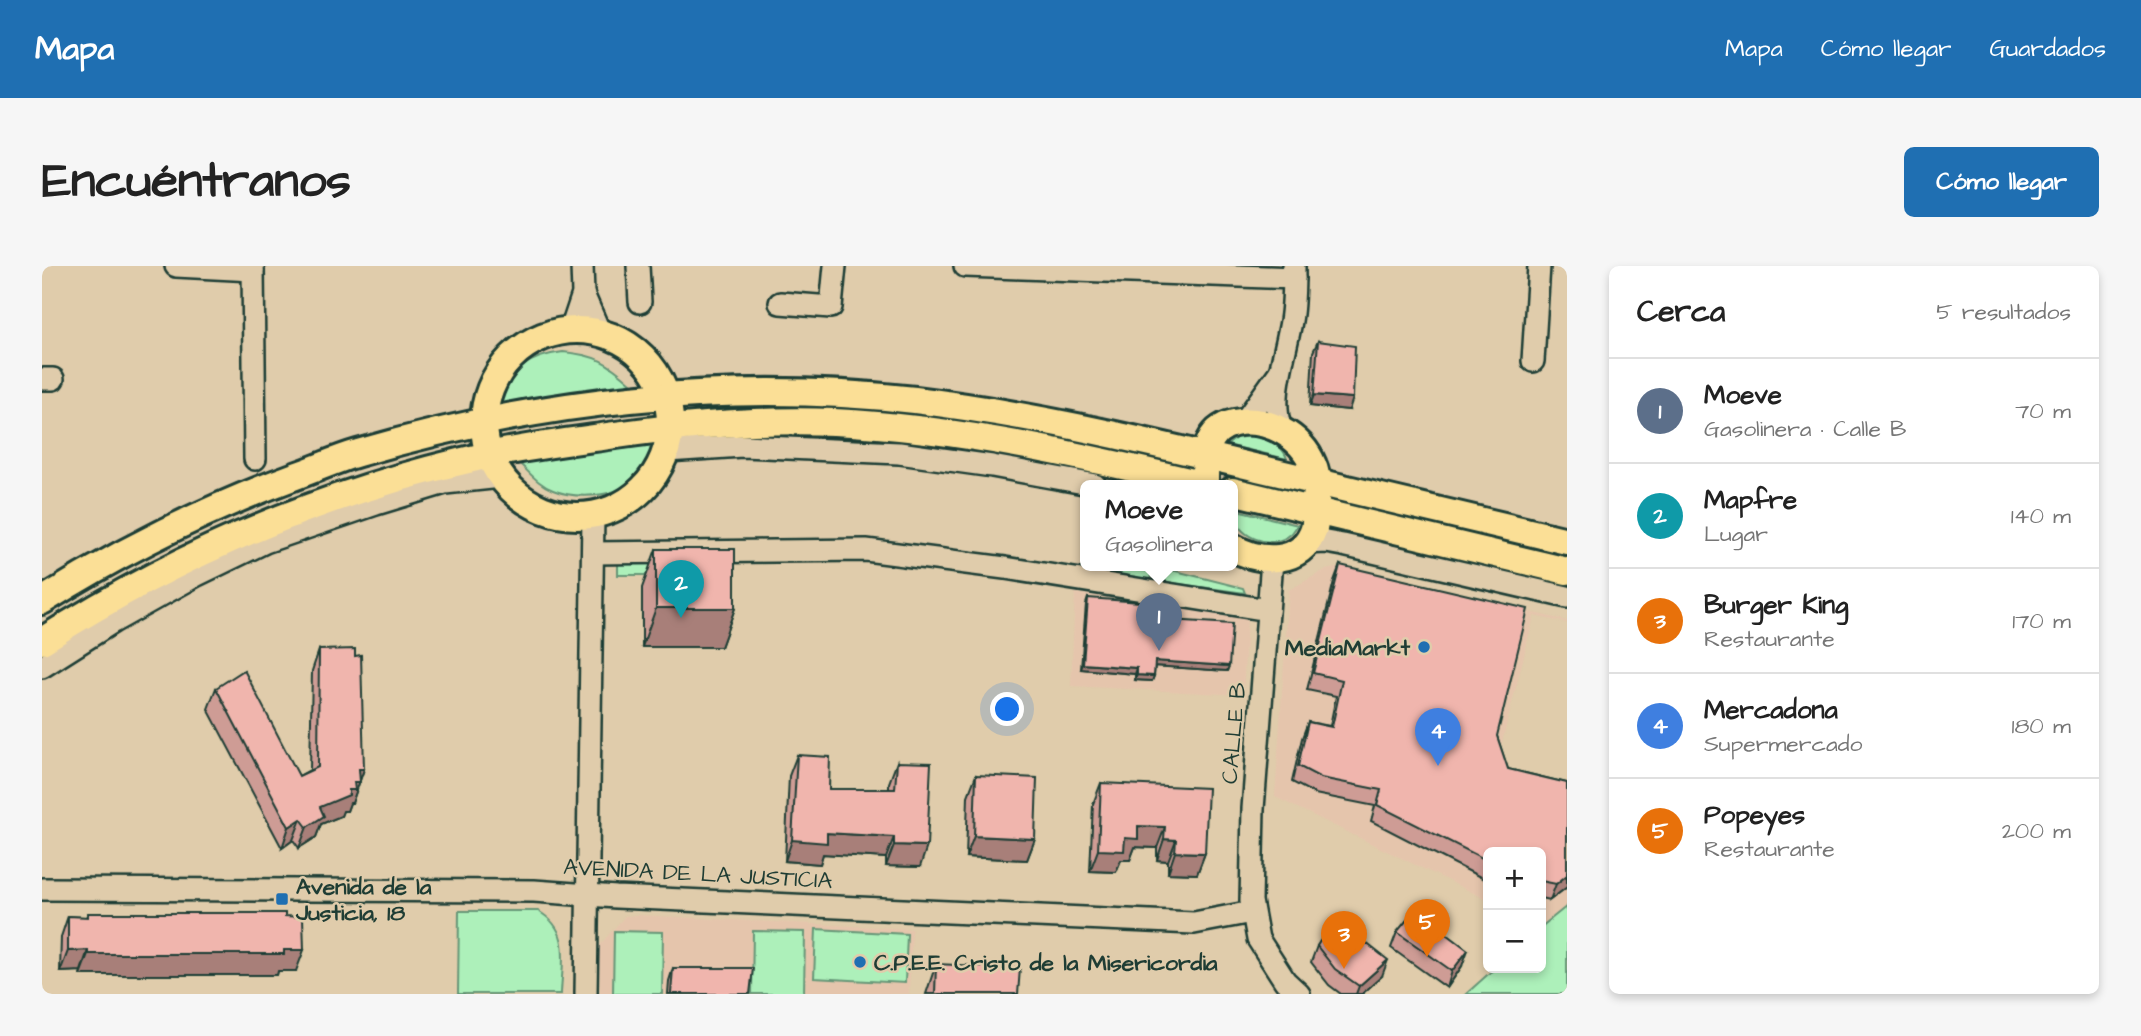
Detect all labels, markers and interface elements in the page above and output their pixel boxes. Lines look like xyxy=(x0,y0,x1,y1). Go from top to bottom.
text: Mapa xyxy=(35,26,114,72)
text: Mapa xyxy=(1725,32,1783,66)
text: Cómo llegar xyxy=(1821,32,1951,66)
text: Guardados xyxy=(1989,32,2106,66)
button: Cómo llegar xyxy=(1904,147,2099,217)
text: Encuéntranos xyxy=(42,148,351,216)
text: Cerca xyxy=(1637,291,1725,333)
text: 5 resultados xyxy=(1936,296,2071,328)
text: Moeve xyxy=(1704,377,1782,413)
text: 1 xyxy=(1659,395,1661,427)
text: 70 m xyxy=(2015,395,2071,427)
text: Gasolinera · Calle B xyxy=(1704,413,1906,445)
popup xyxy=(1080,480,1238,571)
text: Mapfre xyxy=(1704,482,1797,518)
text: Moeve xyxy=(1105,492,1183,528)
text: 2 xyxy=(1653,500,1667,532)
text: 140 m xyxy=(2011,500,2071,532)
text: Lugar xyxy=(1704,518,1768,550)
text: Gasolinera xyxy=(1105,528,1213,560)
pin: 2 xyxy=(658,560,704,618)
text: Burger King xyxy=(1704,587,1848,623)
pin: 1 xyxy=(1136,593,1182,651)
text: 3 xyxy=(1654,605,1666,637)
text: 170 m xyxy=(2012,605,2071,637)
text: Restaurante xyxy=(1704,623,1835,655)
place label: MediaMarkt xyxy=(1285,632,1411,664)
marker: MediaMarkt xyxy=(1416,639,1432,655)
street label: CALLE B xyxy=(1214,681,1254,785)
your location xyxy=(990,692,1024,726)
text: Mercadona xyxy=(1704,692,1838,728)
pin: 4 xyxy=(1415,708,1461,766)
text: 4 xyxy=(1652,710,1668,742)
text: 180 m xyxy=(2012,710,2071,742)
text: Supermercado xyxy=(1704,728,1862,760)
text: Popeyes xyxy=(1704,797,1805,833)
text: 5 xyxy=(1652,815,1668,847)
text: 200 m xyxy=(2002,815,2071,847)
text: Restaurante xyxy=(1704,833,1835,865)
map controls xyxy=(1483,847,1546,973)
button: + xyxy=(1483,847,1546,910)
street label: AVENIDA DE LA JUSTICIA xyxy=(563,851,834,897)
place label: Avenida de la Justicia, 18 xyxy=(295,871,432,929)
marker: Avenida de la Justicia, 18 xyxy=(274,891,290,907)
pin: 5 xyxy=(1404,899,1450,957)
button: − xyxy=(1483,910,1546,973)
pin: 3 xyxy=(1321,911,1367,969)
place label: C.P.E.E. Cristo de la Misericordia xyxy=(874,947,1218,979)
marker: C.P.E.E. Cristo de la Misericordia xyxy=(852,954,868,970)

